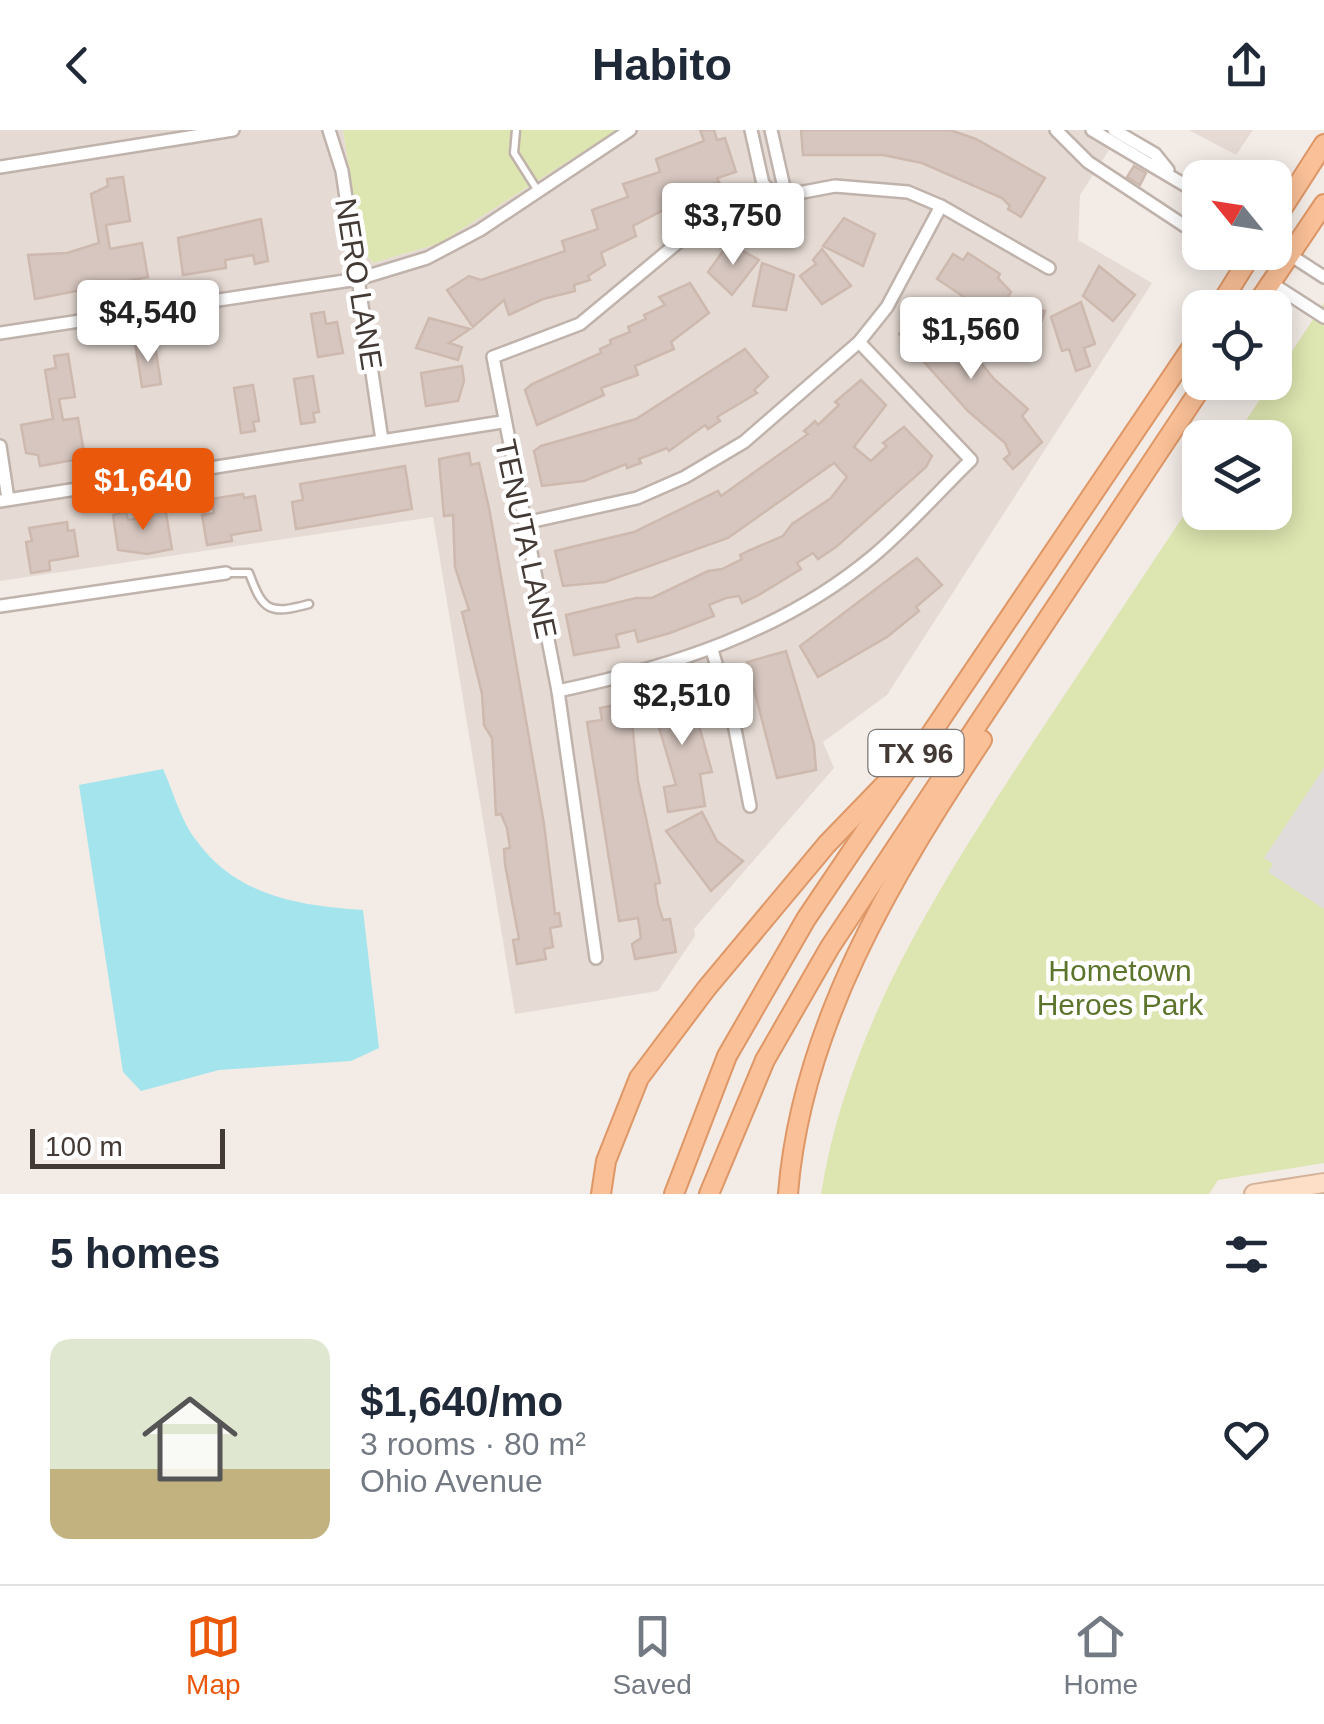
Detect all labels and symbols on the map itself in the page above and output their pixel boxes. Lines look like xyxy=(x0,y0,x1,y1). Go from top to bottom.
north arrow xyxy=(1182,160,1292,270)
pin: $3,750 xyxy=(652,183,814,268)
street label: NERO LANE xyxy=(329,196,389,372)
pin: $4,540 xyxy=(67,280,229,365)
pin: $1,560 xyxy=(890,297,1052,382)
street label: TENUTA LANE xyxy=(489,436,563,642)
pin: $1,640 xyxy=(62,448,224,533)
pin: $2,510 xyxy=(601,663,763,748)
road number: TX 96 xyxy=(868,730,964,776)
park label: Hometown Heroes Park xyxy=(1037,954,1204,1021)
scale bar xyxy=(30,1124,225,1168)

